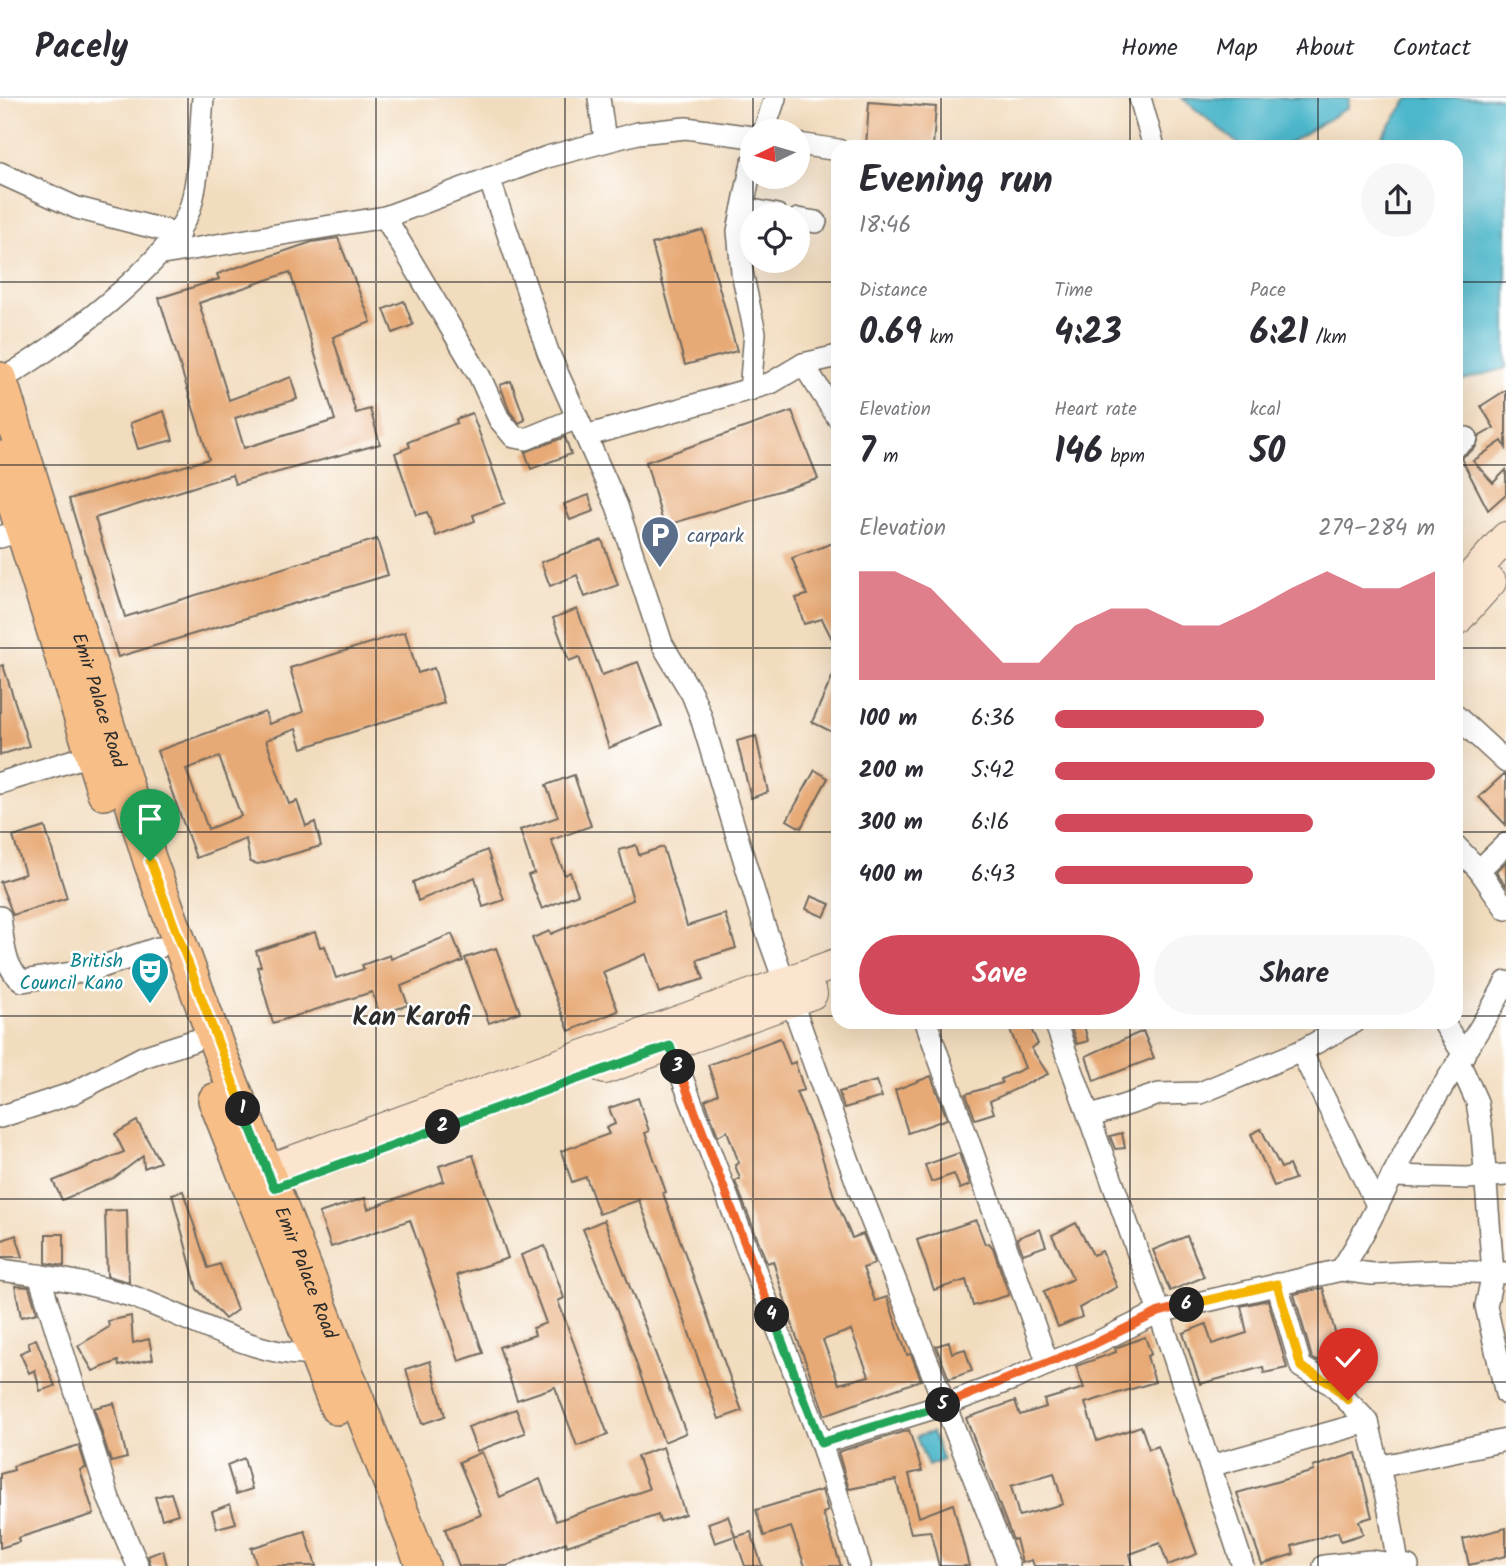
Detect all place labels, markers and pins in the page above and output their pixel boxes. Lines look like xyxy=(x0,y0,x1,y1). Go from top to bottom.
parking icon: carpark xyxy=(639,514,681,569)
place label: carpark xyxy=(687,522,744,552)
pin xyxy=(120,789,180,861)
place label: British Council Kano xyxy=(20,947,123,999)
theatre icon: British Council Kano xyxy=(129,950,171,1005)
pin: 3 xyxy=(660,1049,696,1084)
pin: 1 xyxy=(226,1091,260,1126)
pin: 2 xyxy=(426,1110,460,1144)
pin: 6 xyxy=(1170,1288,1204,1322)
pin: 4 xyxy=(754,1298,790,1332)
pin xyxy=(1318,1328,1378,1400)
pin: 5 xyxy=(926,1388,960,1422)

